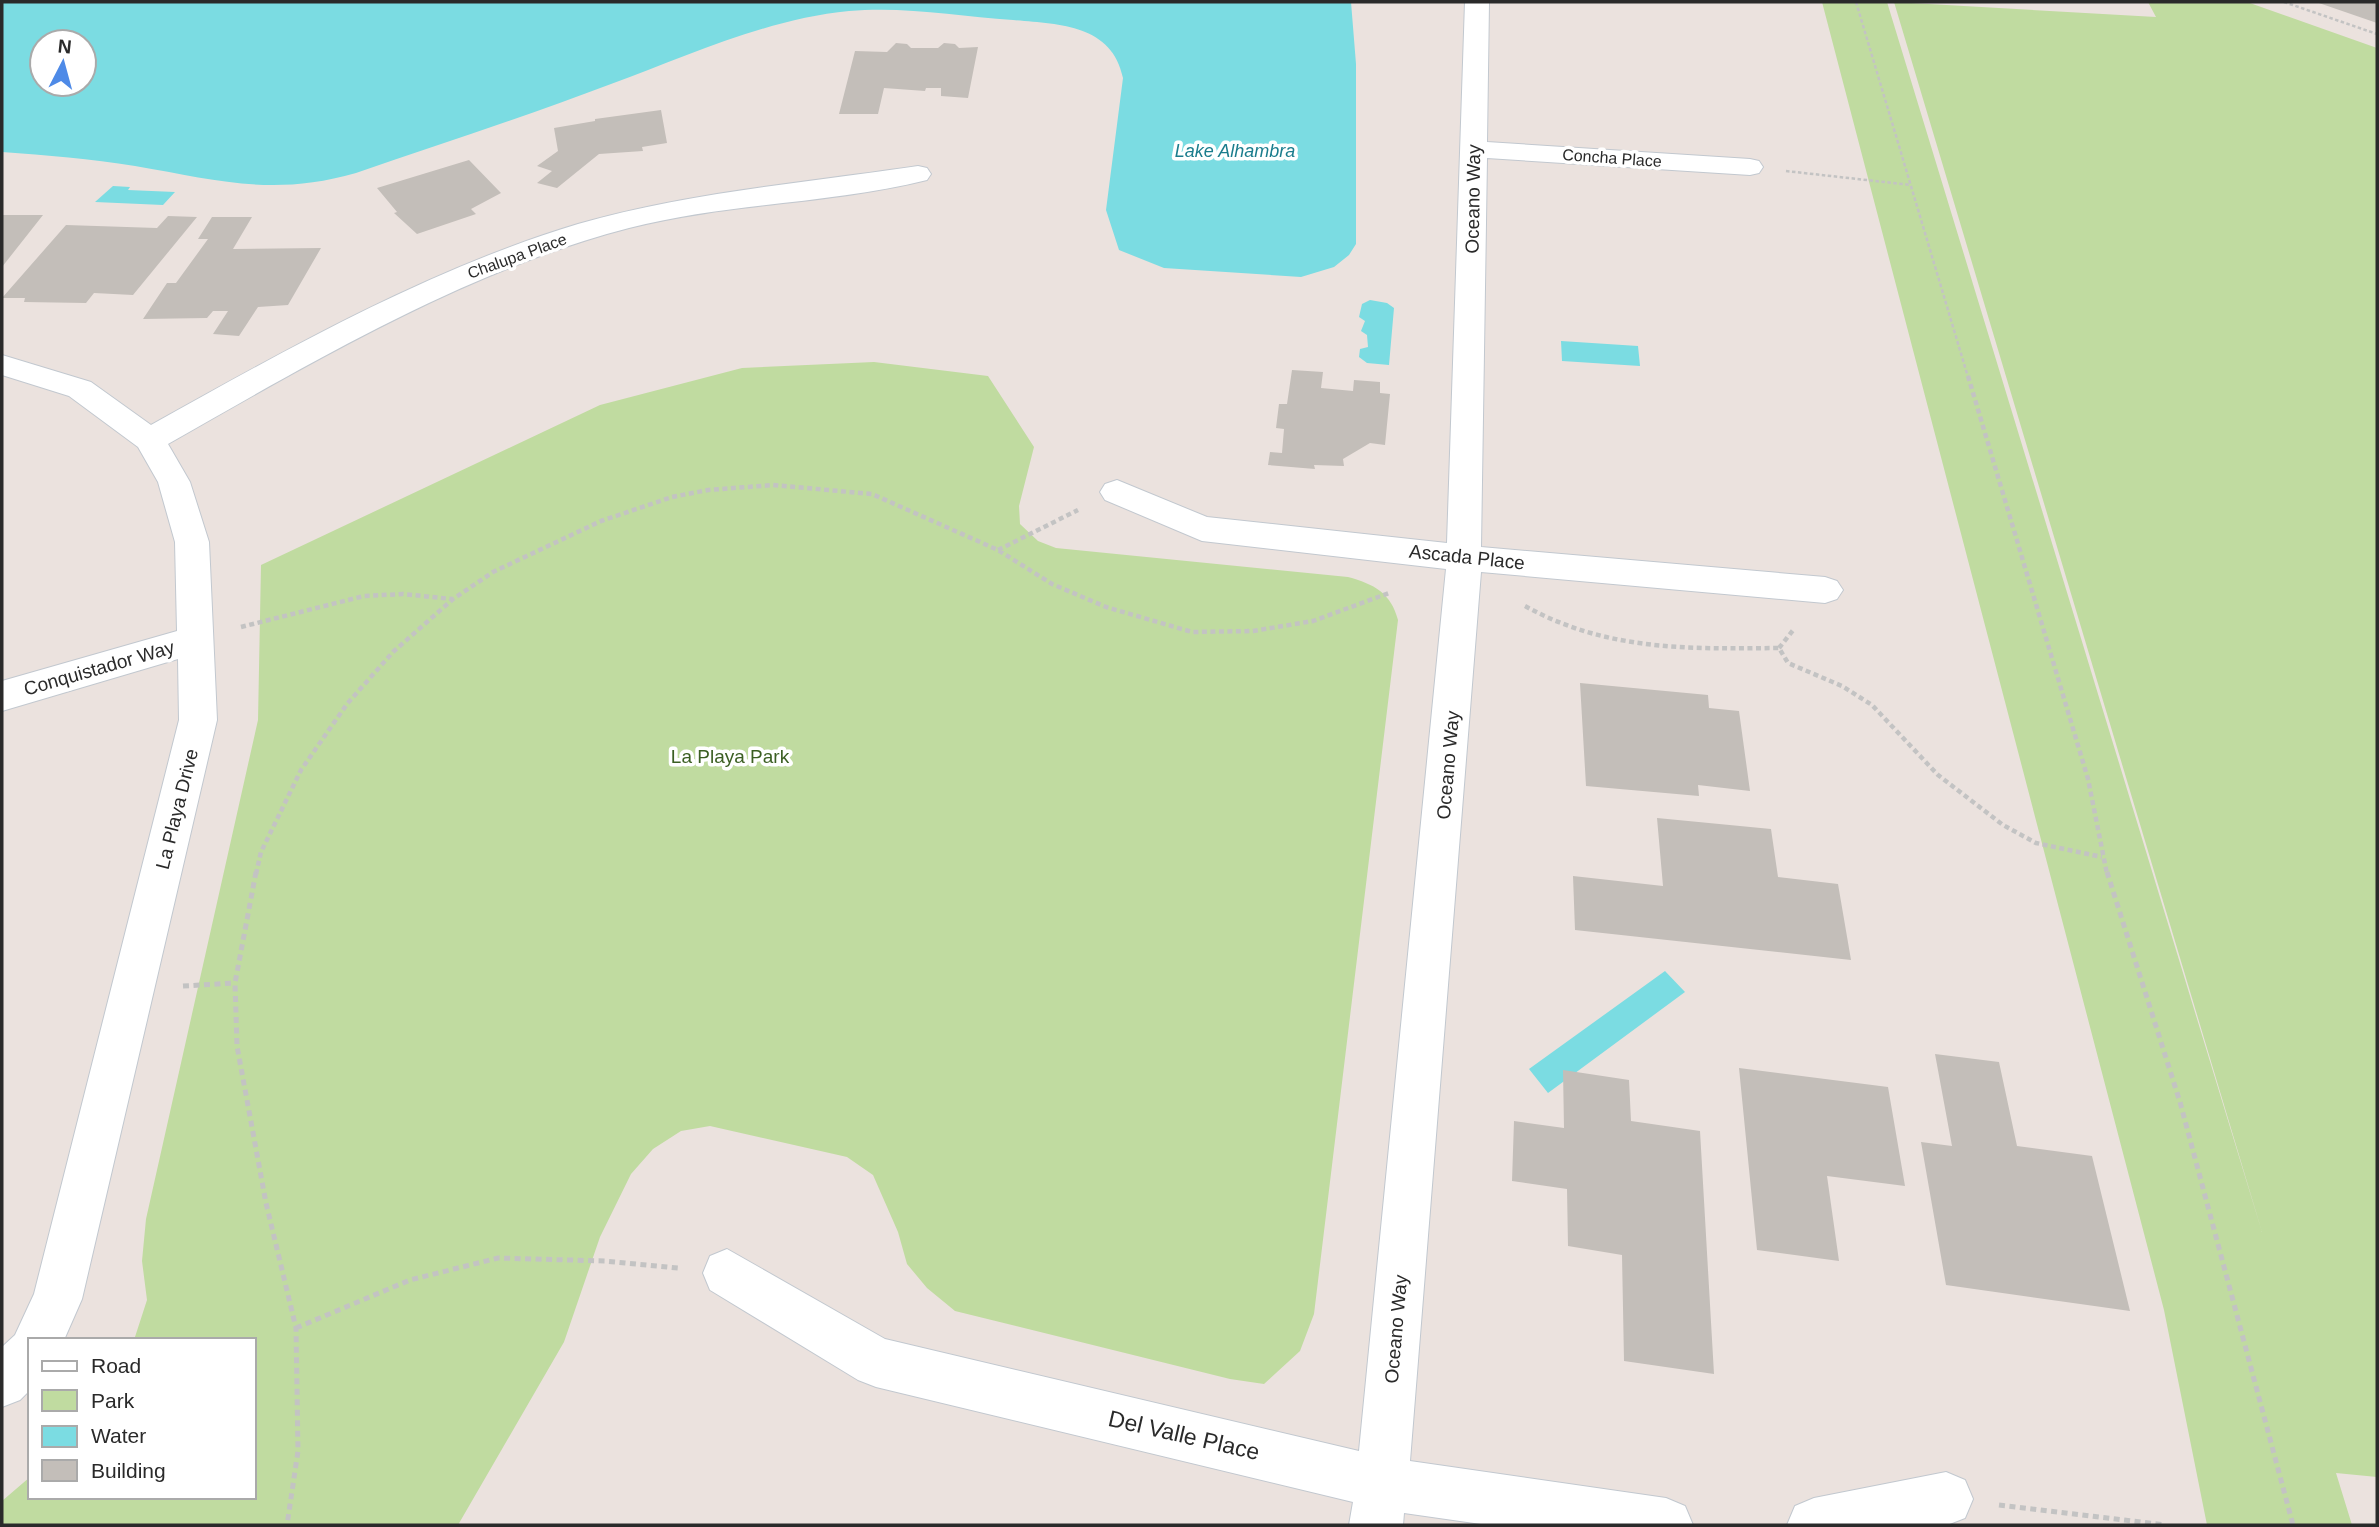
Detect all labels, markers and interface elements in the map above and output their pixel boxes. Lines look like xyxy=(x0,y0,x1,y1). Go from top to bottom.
north arrow xyxy=(28,28,98,98)
text: N xyxy=(57,35,73,58)
water label: Lake Alhambra xyxy=(1175,141,1295,161)
street label: Oceano Way xyxy=(1462,144,1484,254)
street label: Concha Place xyxy=(1562,146,1662,170)
street label: Chalupa Place xyxy=(465,230,569,282)
street label: Ascada Place xyxy=(1408,540,1526,574)
street label: Conquistador Way xyxy=(21,636,177,700)
street label: Oceano Way xyxy=(1433,709,1463,820)
park label: La Playa Park xyxy=(671,746,790,767)
street label: La Playa Drive xyxy=(152,747,202,871)
street label: Oceano Way xyxy=(1381,1273,1411,1384)
legend xyxy=(28,1338,256,1499)
text: Road xyxy=(91,1354,141,1377)
text: Park xyxy=(91,1389,135,1412)
street label: Del Valle Place xyxy=(1106,1405,1262,1465)
text: Water xyxy=(91,1424,146,1447)
text: Building xyxy=(91,1459,166,1482)

